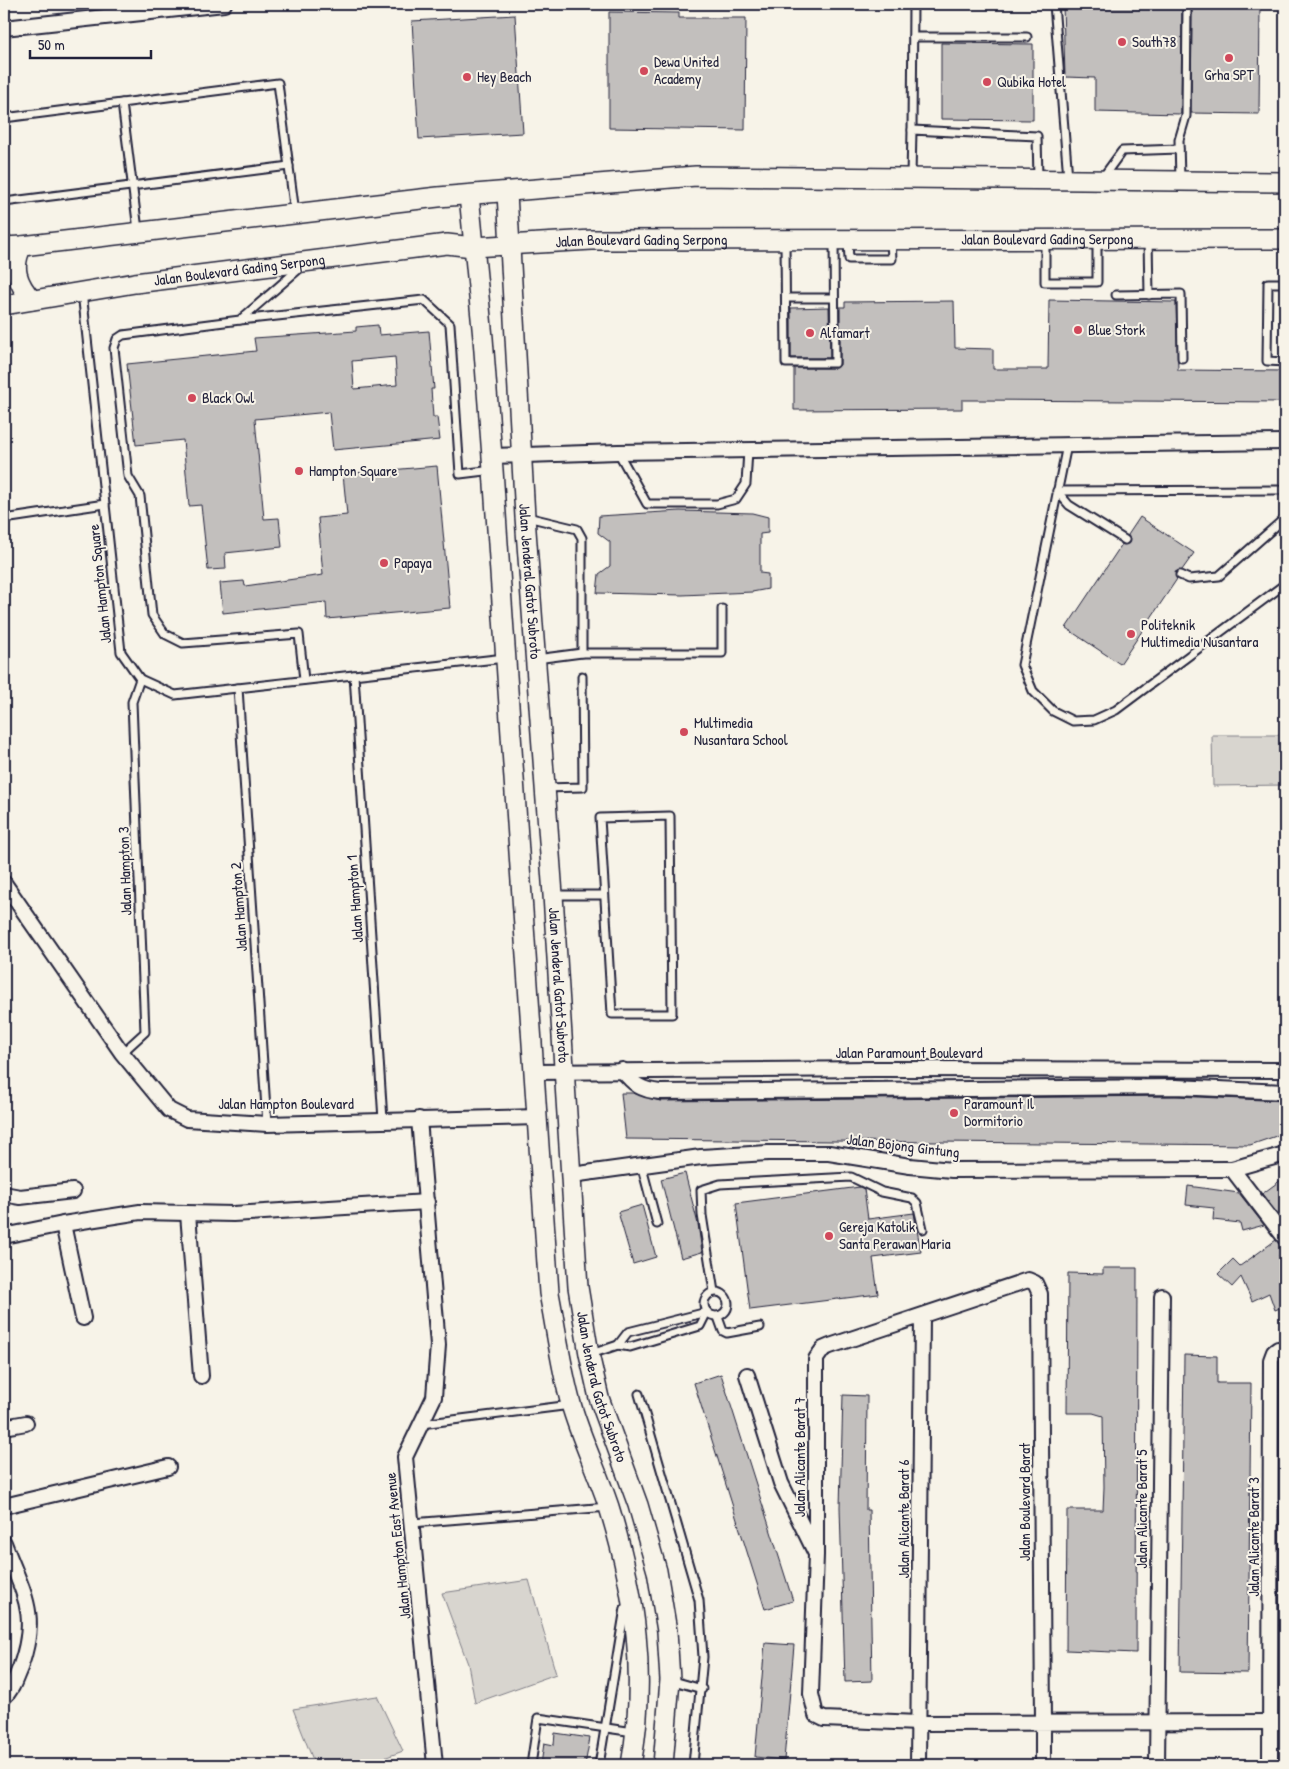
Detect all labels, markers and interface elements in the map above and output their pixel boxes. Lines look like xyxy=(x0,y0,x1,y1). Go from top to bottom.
scale bar xyxy=(30,28,151,60)
place label: South78 xyxy=(1132,31,1176,52)
text: 50 m xyxy=(38,34,65,55)
marker: South78 xyxy=(1116,36,1128,48)
place label: Dewa United Academy xyxy=(654,51,719,89)
marker: Grha SPT xyxy=(1223,52,1235,64)
place label: Grha SPT xyxy=(1204,64,1255,85)
marker: Dewa United Academy xyxy=(638,65,650,77)
place label: Hey Beach xyxy=(477,66,531,87)
marker: Hey Beach xyxy=(461,71,473,83)
place label: Qubika Hotel xyxy=(997,71,1066,92)
marker: Qubika Hotel xyxy=(981,76,993,88)
street label: Jalan Boulevard Gading Serpong xyxy=(961,228,1134,249)
street label: Jalan Boulevard Gading Serpong xyxy=(555,229,728,252)
street label: Jalan Boulevard Gading Serpong xyxy=(153,248,326,291)
place label: Blue Stork xyxy=(1088,319,1145,340)
place label: Alfamart xyxy=(820,322,870,343)
marker: Blue Stork xyxy=(1072,324,1084,336)
marker: Alfamart xyxy=(804,327,816,339)
place label: Black Owl xyxy=(202,387,254,408)
marker: Black Owl xyxy=(186,392,198,404)
place label: Hampton Square xyxy=(309,460,397,481)
marker: Hampton Square xyxy=(293,465,305,477)
street label: Jalan Jenderal Gatot Subroto xyxy=(514,503,546,660)
street label: Jalan Hampton Square xyxy=(83,523,116,645)
place label: Papaya xyxy=(394,552,432,573)
marker: Papaya xyxy=(378,557,390,569)
place label: Politeknik Multimedia Nusantara xyxy=(1141,614,1258,652)
marker: Politeknik Multimedia Nusantara xyxy=(1125,628,1137,640)
place label: Multimedia Nusantara School xyxy=(694,712,788,750)
marker: Multimedia Nusantara School xyxy=(678,726,690,738)
street label: Jalan Hampton 3 xyxy=(112,826,137,916)
street label: Jalan Hampton 1 xyxy=(341,854,368,944)
street label: Jalan Hampton 2 xyxy=(225,862,252,952)
street label: Jalan Jenderal Gatot Subroto xyxy=(544,907,575,1064)
street label: Jalan Paramount Boulevard xyxy=(835,1042,983,1063)
street label: Jalan Hampton Boulevard xyxy=(218,1093,354,1114)
place label: Paramount Il Dormitorio xyxy=(964,1093,1034,1131)
marker: Paramount Il Dormitorio xyxy=(948,1107,960,1119)
street label: Jalan Bojong Gintung xyxy=(845,1128,961,1163)
place label: Gereja Katolik Santa Perawan Maria xyxy=(839,1216,951,1254)
marker: Gereja Katolik Santa Perawan Maria xyxy=(823,1230,835,1242)
street label: Jalan Jenderal Gatot Subroto xyxy=(572,1310,632,1465)
street label: Jalan Alicante Barat 7 xyxy=(789,1397,810,1517)
street label: Jalan Boulevard Barat xyxy=(1014,1442,1035,1561)
street label: Jalan Alicante Barat 5 xyxy=(1131,1449,1152,1569)
street label: Jalan Alicante Barat 6 xyxy=(893,1459,914,1579)
street label: Jalan Hampton East Avenue xyxy=(379,1472,416,1620)
street label: Jalan Alicante Barat 3 xyxy=(1243,1477,1264,1597)

